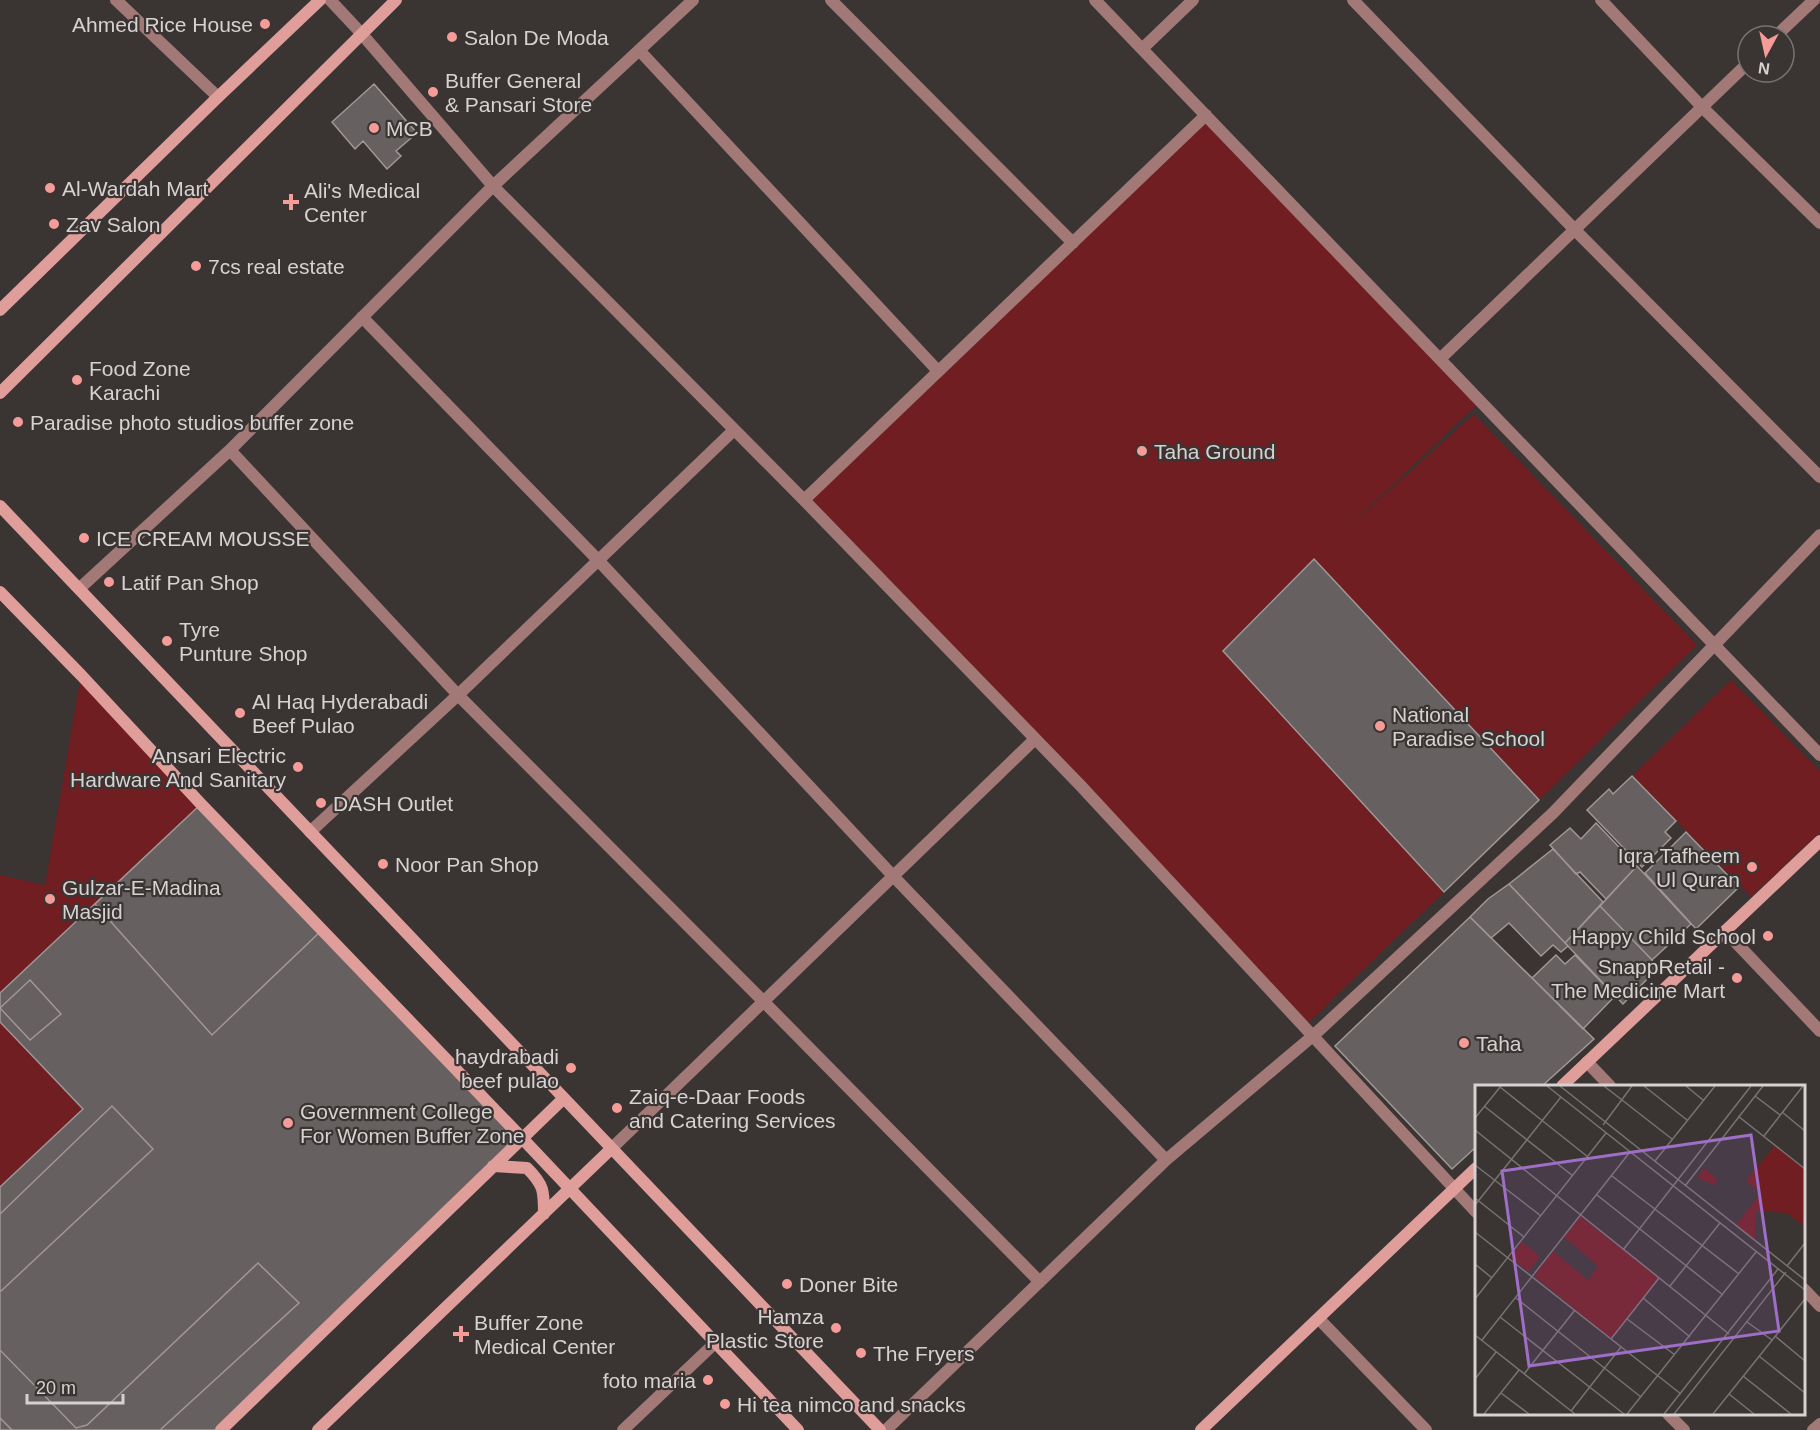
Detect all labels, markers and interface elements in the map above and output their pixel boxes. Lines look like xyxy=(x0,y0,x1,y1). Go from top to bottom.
place label: Ahmed Rice House xyxy=(72,13,253,36)
marker: Ahmed Rice House xyxy=(258,17,272,31)
north arrow xyxy=(1736,24,1796,84)
place label: Salon De Moda xyxy=(464,26,609,49)
marker: Salon De Moda xyxy=(445,30,459,44)
text: N xyxy=(1757,59,1771,78)
place label: Buffer General & Pansari Store xyxy=(445,69,592,116)
marker: Buffer General & Pansari Store xyxy=(426,85,440,99)
place label: MCB xyxy=(386,117,433,140)
marker: MCB xyxy=(367,121,381,135)
place label: Al-Wardah Mart xyxy=(62,177,208,200)
place label: Ali's Medical Center xyxy=(304,179,420,226)
marker: Al-Wardah Mart xyxy=(43,181,57,195)
marker: Ali's Medical Center xyxy=(282,193,300,211)
place label: Zav Salon xyxy=(66,213,161,236)
marker: Zav Salon xyxy=(47,217,61,231)
place label: 7cs real estate xyxy=(208,255,345,278)
marker: 7cs real estate xyxy=(189,259,203,273)
place label: Food Zone Karachi xyxy=(89,357,191,404)
marker: Food Zone Karachi xyxy=(70,373,84,387)
place label: Paradise photo studios buffer zone xyxy=(30,411,354,434)
marker: Paradise photo studios buffer zone xyxy=(11,415,25,429)
place label: Taha Ground xyxy=(1154,440,1275,463)
marker: Taha Ground xyxy=(1135,444,1149,458)
place label: ICE CREAM MOUSSE xyxy=(96,527,310,550)
marker: ICE CREAM MOUSSE xyxy=(77,531,91,545)
place label: Latif Pan Shop xyxy=(121,571,259,594)
marker: Latif Pan Shop xyxy=(102,575,116,589)
place label: Tyre Punture Shop xyxy=(179,618,307,665)
marker: Tyre Punture Shop xyxy=(160,634,174,648)
place label: Al Haq Hyderabadi Beef Pulao xyxy=(252,690,428,737)
place label: National Paradise School xyxy=(1392,703,1545,750)
marker: Al Haq Hyderabadi Beef Pulao xyxy=(233,706,247,720)
marker: National Paradise School xyxy=(1373,719,1387,733)
place label: Ansari Electric Hardware And Sanitary xyxy=(70,744,286,791)
marker: Ansari Electric Hardware And Sanitary xyxy=(291,760,305,774)
place label: DASH Outlet xyxy=(333,792,453,815)
marker: DASH Outlet xyxy=(314,796,328,810)
place label: Iqra Tafheem Ul Quran xyxy=(1618,844,1740,891)
place label: Noor Pan Shop xyxy=(395,853,539,876)
marker: Noor Pan Shop xyxy=(376,857,390,871)
marker: Iqra Tafheem Ul Quran xyxy=(1745,860,1759,874)
place label: Gulzar-E-Madina Masjid xyxy=(62,876,221,923)
marker: Gulzar-E-Madina Masjid xyxy=(43,892,57,906)
place label: Happy Child School xyxy=(1572,925,1756,948)
marker: Happy Child School xyxy=(1761,929,1775,943)
place label: SnappRetail - The Medicine Mart xyxy=(1551,955,1725,1002)
marker: SnappRetail - The Medicine Mart xyxy=(1730,971,1744,985)
place label: Taha xyxy=(1476,1032,1522,1055)
marker: Taha xyxy=(1457,1036,1471,1050)
place label: haydrabadi beef pulao xyxy=(455,1045,559,1092)
marker: haydrabadi beef pulao xyxy=(564,1061,578,1075)
place label: Zaiq-e-Daar Foods and Catering Services xyxy=(629,1085,836,1132)
inset map xyxy=(1475,1085,1805,1415)
place label: Government College For Women Buffer Zone xyxy=(300,1100,525,1147)
marker: Zaiq-e-Daar Foods and Catering Services xyxy=(610,1101,624,1115)
marker: Government College For Women Buffer Zone xyxy=(281,1116,295,1130)
place label: Doner Bite xyxy=(799,1273,898,1296)
marker: Doner Bite xyxy=(780,1277,794,1291)
place label: Hamza Plastic Store xyxy=(706,1305,824,1352)
place label: Buffer Zone Medical Center xyxy=(474,1311,615,1358)
marker: Hamza Plastic Store xyxy=(829,1321,843,1335)
marker: Buffer Zone Medical Center xyxy=(452,1325,470,1343)
place label: The Fryers xyxy=(873,1342,975,1365)
marker: The Fryers xyxy=(854,1346,868,1360)
scale bar xyxy=(27,1367,123,1405)
place label: foto maria xyxy=(603,1369,696,1392)
marker: foto maria xyxy=(701,1373,715,1387)
text: 20 m xyxy=(36,1378,76,1398)
place label: Hi tea nimco and snacks xyxy=(737,1393,966,1416)
marker: Hi tea nimco and snacks xyxy=(718,1397,732,1411)

